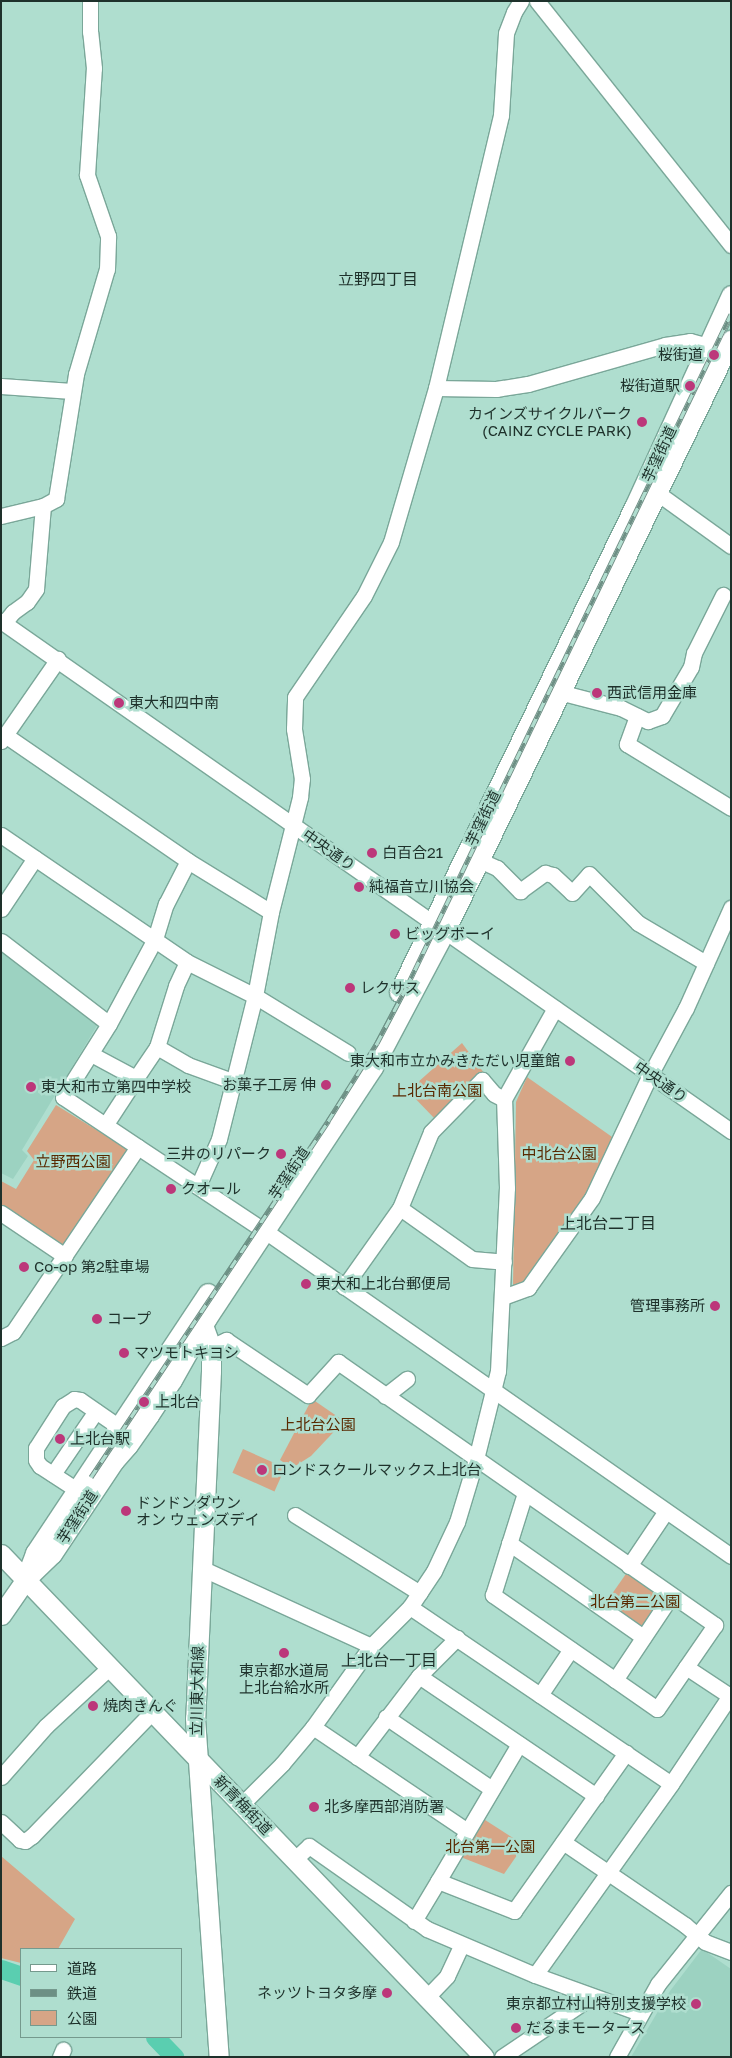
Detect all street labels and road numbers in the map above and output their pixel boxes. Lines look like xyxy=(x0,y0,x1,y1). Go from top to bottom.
street label: 芋窪街道 xyxy=(638,423,680,485)
street label: 芋窪街道 xyxy=(462,787,504,849)
street label: 中央通り xyxy=(299,825,359,875)
street label: 中央通り xyxy=(631,1057,691,1107)
street label: 芋窪街道 xyxy=(265,1143,313,1203)
street label: 芋窪街道 xyxy=(53,1487,101,1547)
street label: 立川東大和線 xyxy=(187,1646,207,1736)
street label: 新青梅街道 xyxy=(210,1772,276,1838)

